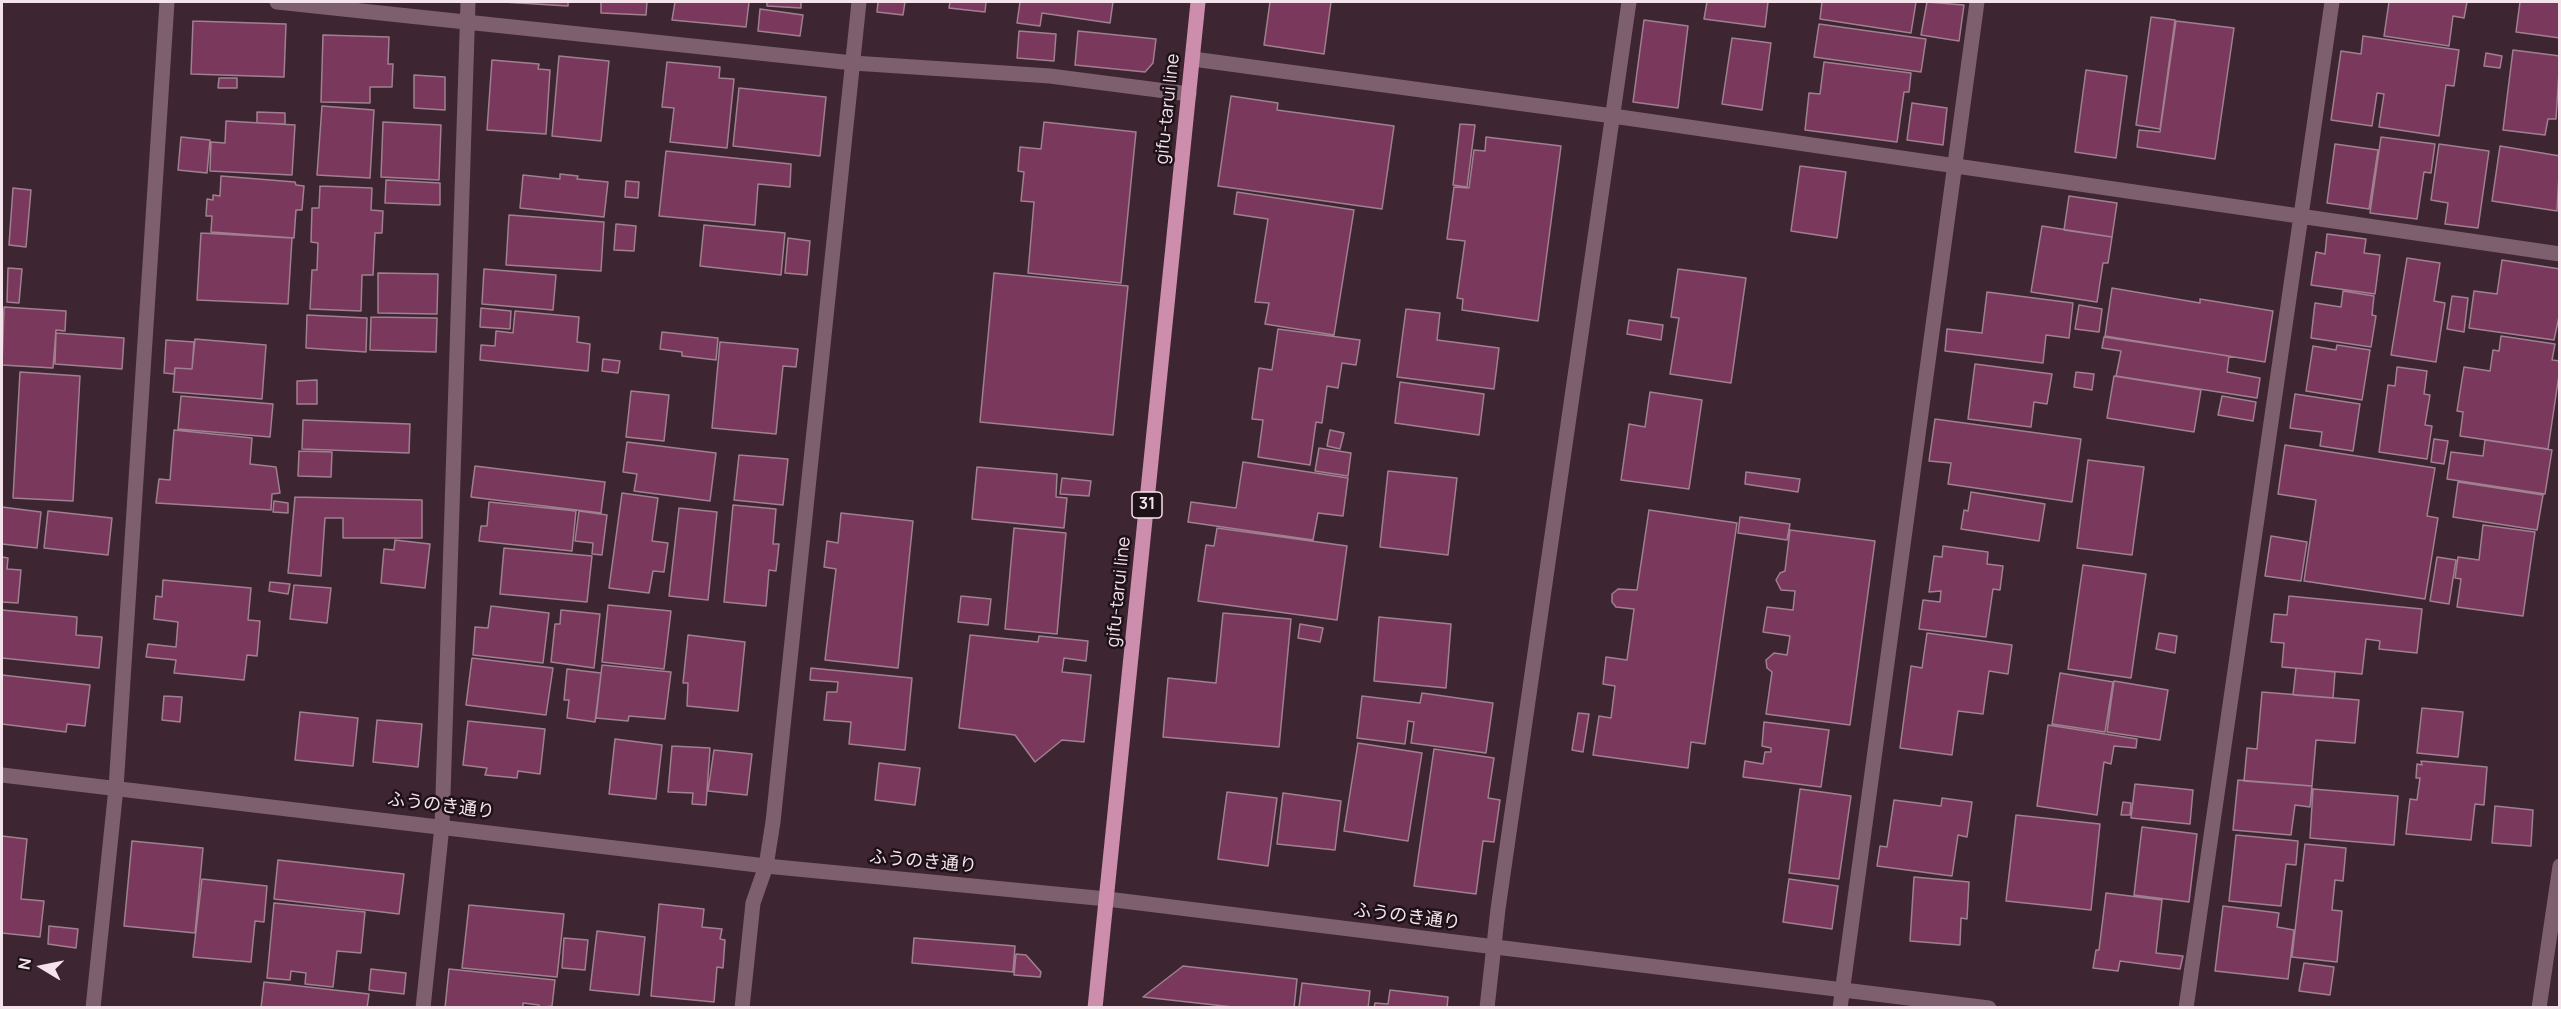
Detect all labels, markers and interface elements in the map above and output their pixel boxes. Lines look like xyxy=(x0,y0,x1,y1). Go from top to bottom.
street label: gifu-tarui line xyxy=(1151,53,1185,165)
road number: 31 xyxy=(1132,492,1162,518)
street label: gifu-tarui line xyxy=(1102,536,1136,648)
street label: ふうのき通り xyxy=(386,789,496,823)
street label: ふうのき通り xyxy=(868,847,978,877)
street label: ふうのき通り xyxy=(1352,900,1462,934)
north arrow xyxy=(12,937,72,997)
text: N xyxy=(12,956,36,971)

